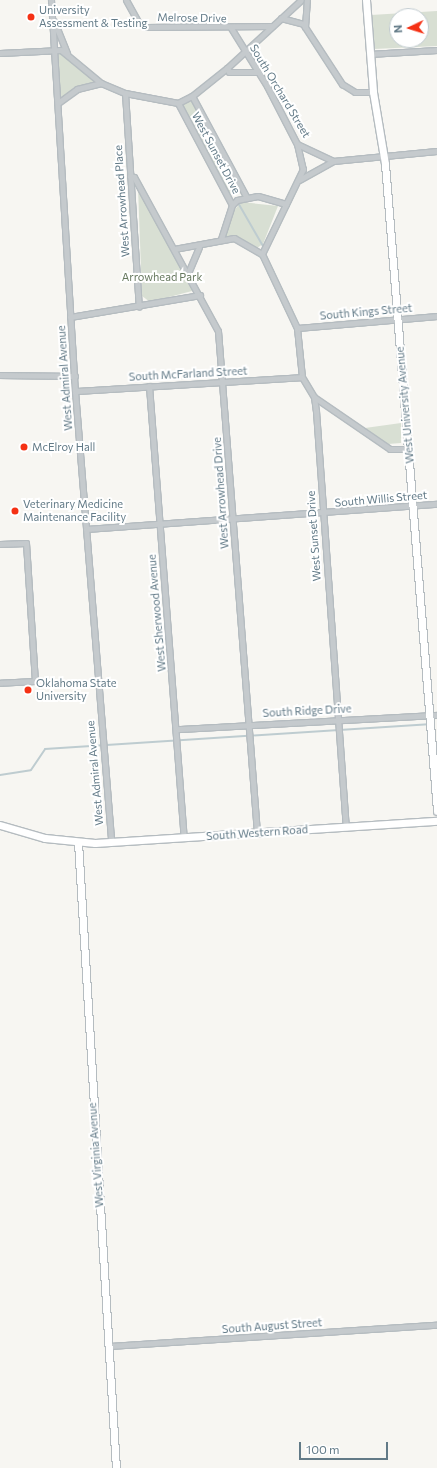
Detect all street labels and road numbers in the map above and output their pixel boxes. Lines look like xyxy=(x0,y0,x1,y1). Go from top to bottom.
street label: Melrose Drive xyxy=(157,11,227,25)
street label: South Orchard Street xyxy=(247,42,313,140)
street label: West Sunset Drive xyxy=(189,110,243,196)
street label: West Arrowhead Place xyxy=(112,145,132,257)
street label: South Kings Street xyxy=(319,301,413,323)
street label: West Admiral Avenue xyxy=(55,325,75,431)
street label: West University Avenue xyxy=(393,346,417,464)
street label: South McFarland Street xyxy=(128,364,248,384)
street label: West Arrowhead Drive xyxy=(211,437,231,549)
street label: South Willis Street xyxy=(334,488,428,510)
street label: West Sunset Drive xyxy=(304,490,324,582)
street label: West Sherwood Avenue xyxy=(145,554,169,672)
street label: South Ridge Drive xyxy=(262,702,352,720)
street label: West Admiral Avenue xyxy=(84,720,106,826)
street label: South Western Road xyxy=(206,823,308,843)
street label: West Virginia Avenue xyxy=(86,1102,106,1208)
street label: South August Street xyxy=(221,1316,323,1336)

